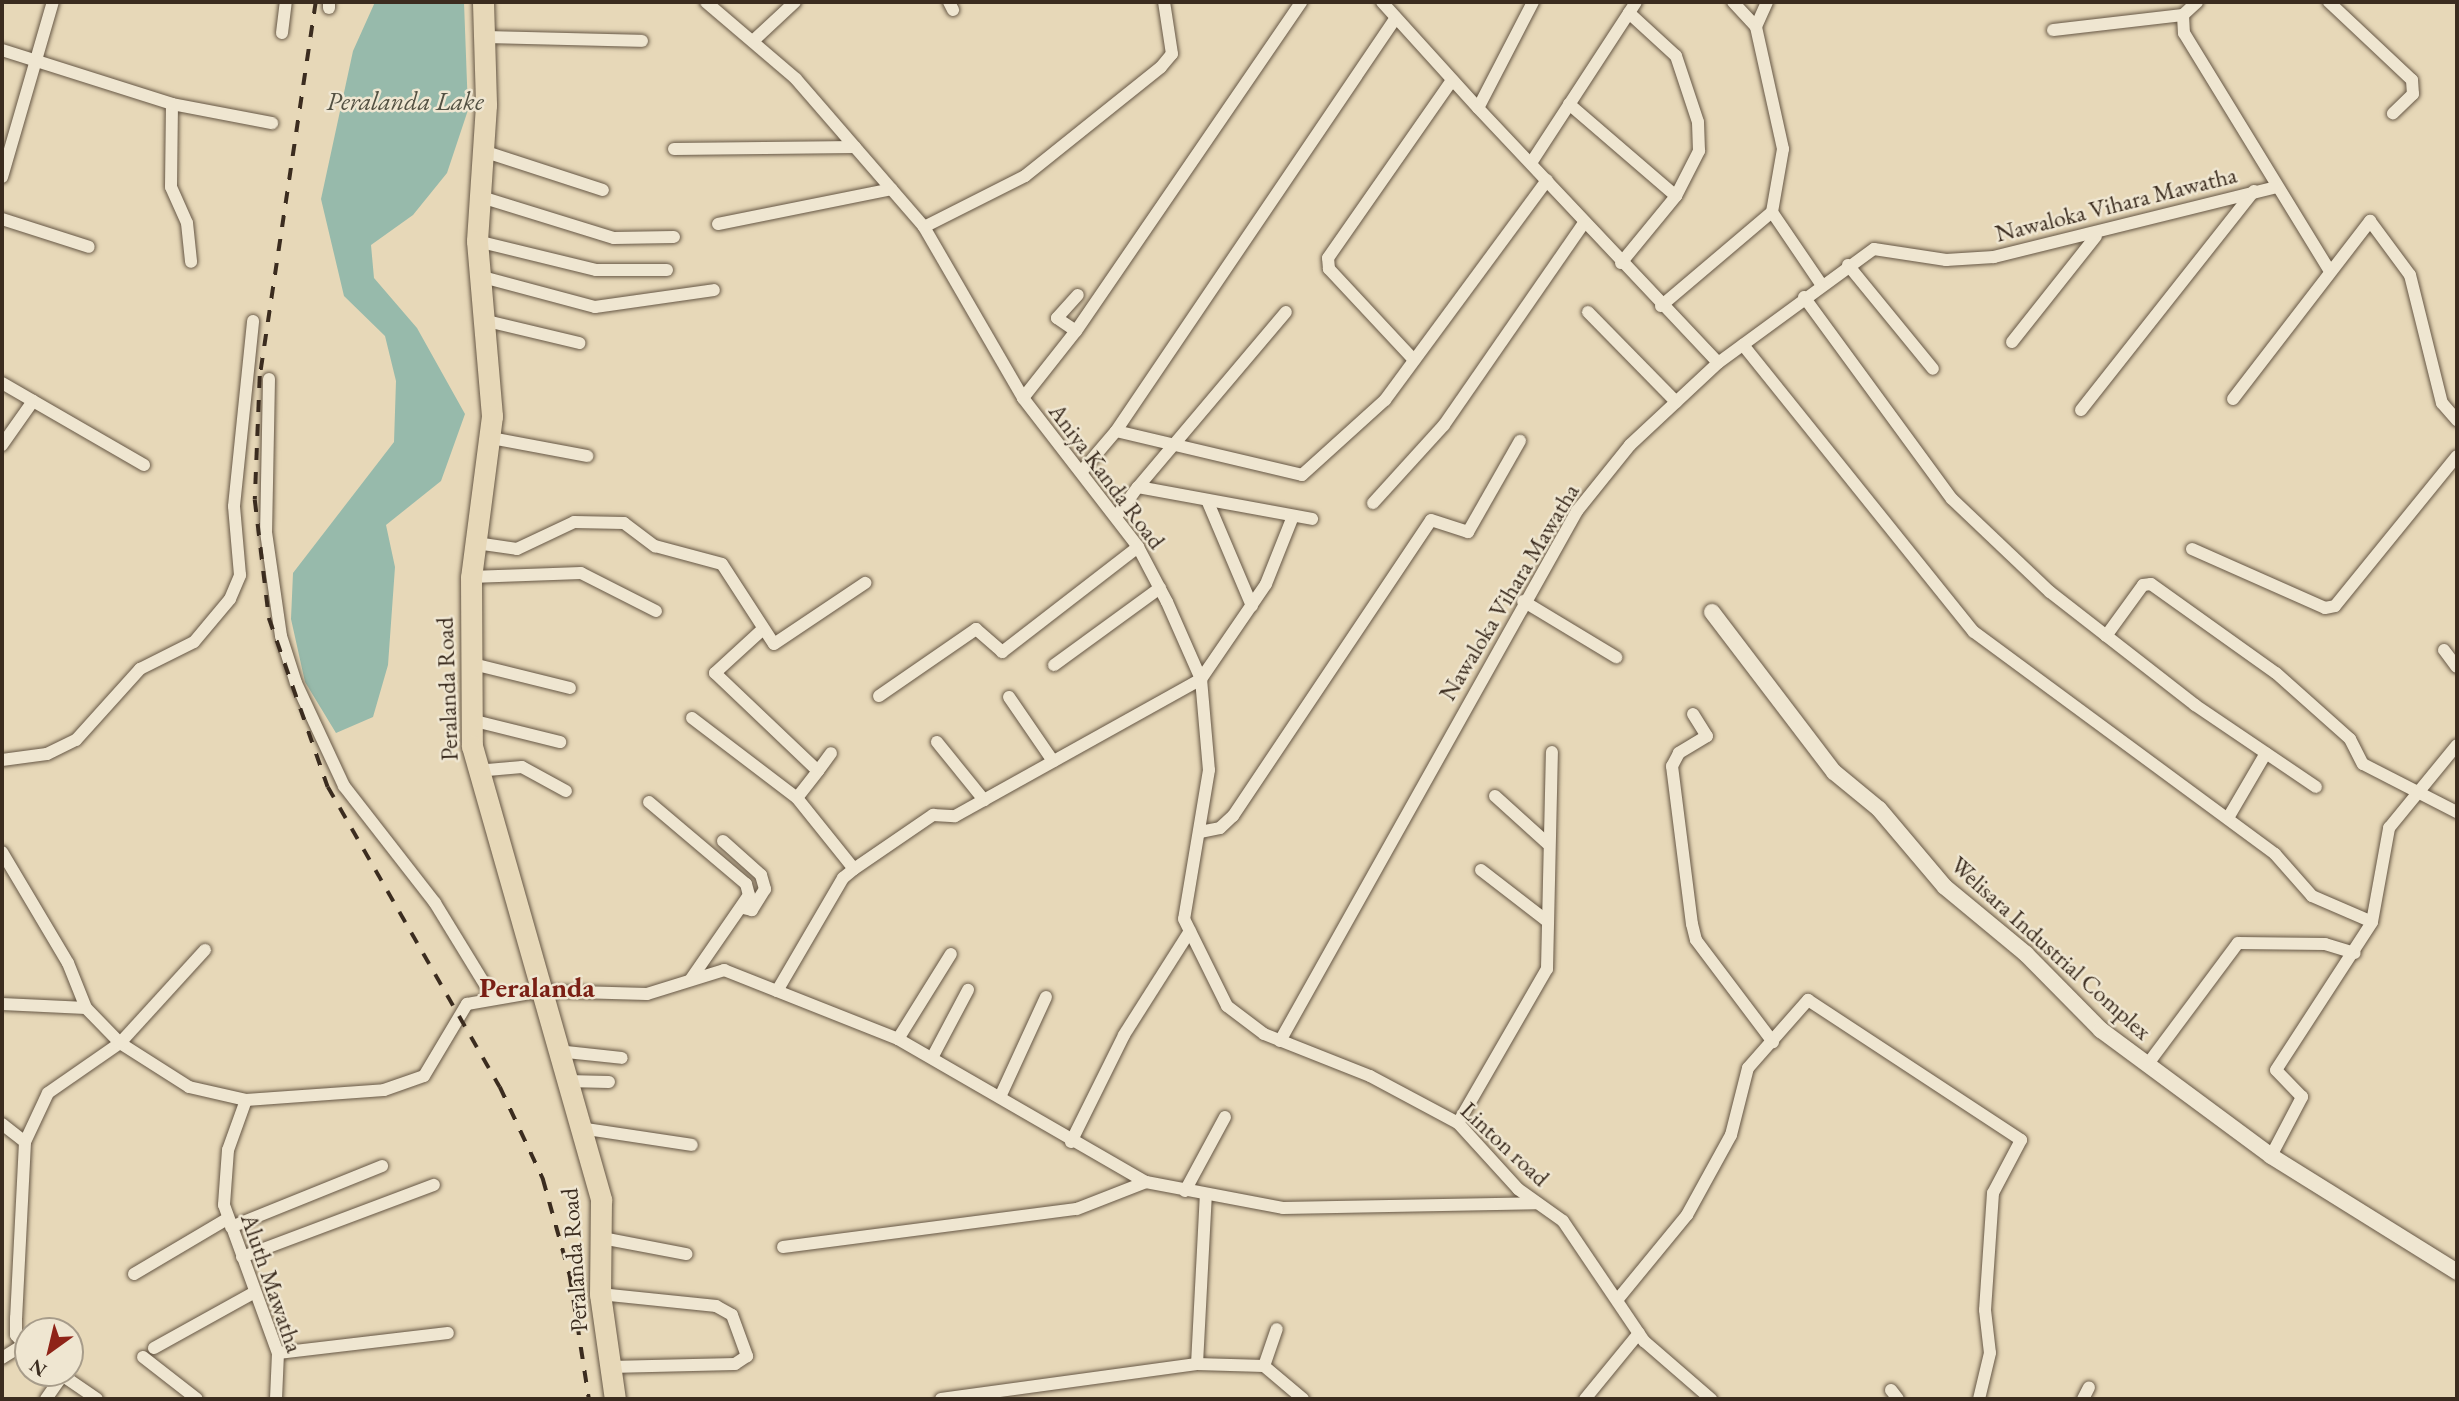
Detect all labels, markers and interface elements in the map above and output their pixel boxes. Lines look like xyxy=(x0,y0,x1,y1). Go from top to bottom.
water label: Peralanda Lake xyxy=(326,86,484,118)
street label: Nawaloka Vihara Mawatha xyxy=(1992,160,2240,248)
street label: Aniya Kanda Road xyxy=(1043,397,1171,555)
street label: Nawaloka Vihara Mawatha xyxy=(1433,478,1585,706)
street label: Peralanda Road xyxy=(430,617,464,761)
street label: Welisara Industrial Complex xyxy=(1945,850,2157,1046)
district label: Peralanda xyxy=(479,970,595,1004)
street label: Linton road xyxy=(1455,1096,1555,1192)
street label: Peralanda Road xyxy=(555,1187,593,1333)
street label: Aluth Mawatha xyxy=(235,1210,309,1356)
north arrow xyxy=(14,1317,84,1387)
text: N xyxy=(25,1354,51,1383)

